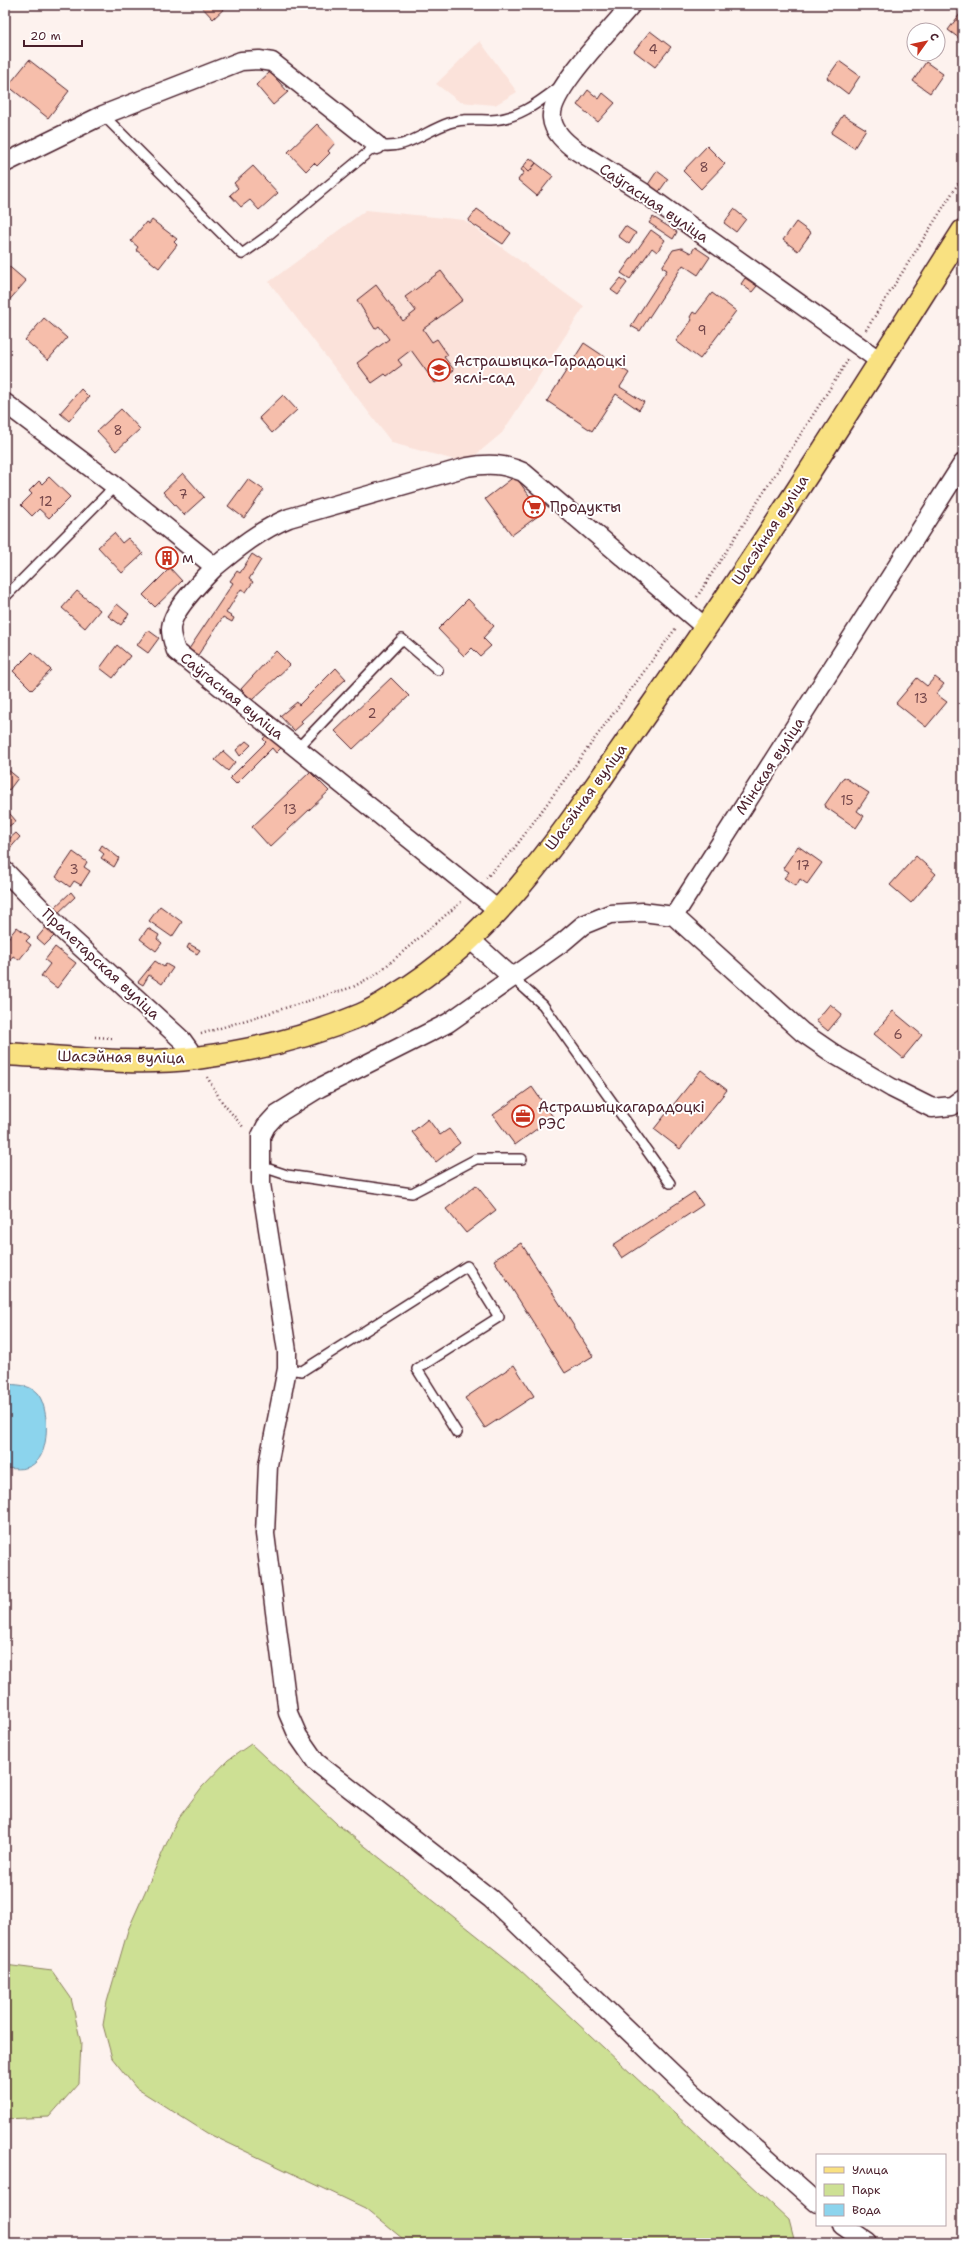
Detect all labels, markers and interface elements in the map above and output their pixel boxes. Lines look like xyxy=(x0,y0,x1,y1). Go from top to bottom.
scale bar xyxy=(24,22,82,48)
north arrow xyxy=(906,22,946,62)
text: 20 m xyxy=(30,28,61,44)
text: С xyxy=(926,30,942,44)
house number: 4 xyxy=(648,41,658,58)
street label: Саўгасная вуліца xyxy=(595,159,713,247)
house number: 8 xyxy=(699,159,709,176)
house number: 9 xyxy=(697,322,707,339)
place label: Астрашыцка-Гарадоцкі яслі-сад xyxy=(454,351,626,388)
school or university icon: Астрашыцка-Гарадоцкі яслі-сад xyxy=(426,357,452,383)
house number: 8 xyxy=(113,422,123,439)
street label: Шасэйная вуліца xyxy=(727,471,813,589)
house number: 7 xyxy=(178,486,188,503)
house number: 12 xyxy=(39,493,53,510)
supermarket icon: Продукты xyxy=(521,494,547,520)
place label: Продукты xyxy=(550,497,621,517)
building icon: м xyxy=(154,545,180,571)
place label: м xyxy=(182,548,194,568)
street label: Саўгасная вуліца xyxy=(176,648,289,744)
house number: 13 xyxy=(914,690,928,707)
house number: 2 xyxy=(367,705,377,722)
street label: Мінская вуліца xyxy=(731,713,809,819)
street label: Шасэйная вуліца xyxy=(540,739,632,854)
house number: 15 xyxy=(840,792,854,809)
house number: 13 xyxy=(283,801,297,818)
house number: 17 xyxy=(796,857,810,874)
house number: 3 xyxy=(69,861,79,878)
street label: Пралетарская вуліца xyxy=(38,904,165,1024)
house number: 6 xyxy=(893,1026,903,1043)
street label: Шасэйная вуліца xyxy=(57,1046,186,1068)
place label: Астрашыцкагарадоцкі РЭС xyxy=(538,1097,705,1134)
office icon: Астрашыцкагарадоцкі РЭС xyxy=(510,1103,536,1129)
legend xyxy=(816,2154,946,2226)
text: Улица xyxy=(852,2162,889,2178)
text: Парк xyxy=(852,2182,881,2198)
text: Вода xyxy=(852,2202,881,2218)

